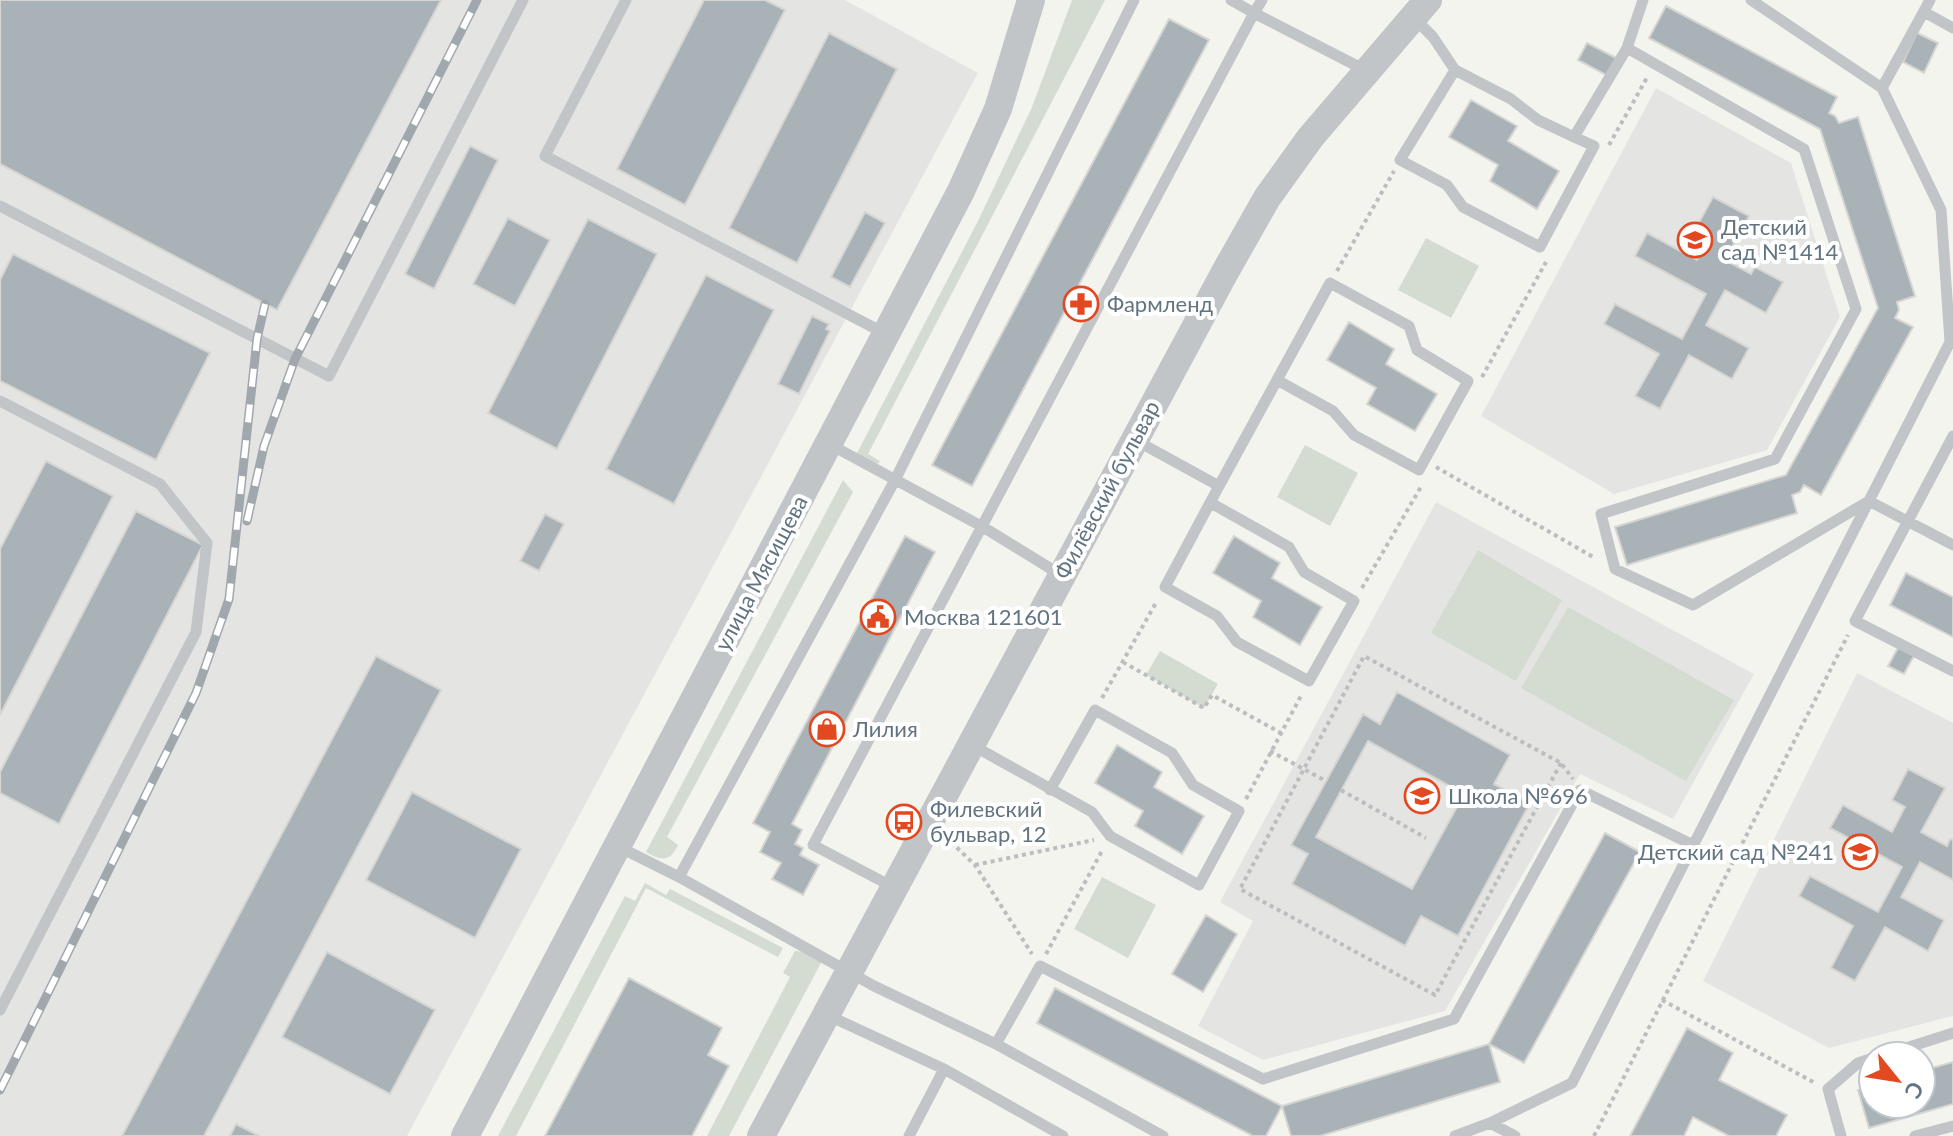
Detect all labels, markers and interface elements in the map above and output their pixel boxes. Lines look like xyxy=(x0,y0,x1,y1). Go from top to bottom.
place label: Детский сад №1414 xyxy=(1721,213,1838,265)
school or university icon: Детский сад №1414 xyxy=(1676,221,1714,259)
pharmacy icon: Фармленд xyxy=(1062,285,1100,323)
place label: Фармленд xyxy=(1107,290,1214,317)
street label: Филёвский бульвар xyxy=(1048,396,1165,584)
street label: улица Мясищева xyxy=(708,490,813,655)
public building icon: Москва 121601 xyxy=(859,598,897,636)
place label: Москва 121601 xyxy=(904,603,1063,630)
shop icon: Лилия xyxy=(808,710,846,748)
place label: Лилия xyxy=(852,715,918,742)
school or university icon: Школа №696 xyxy=(1403,777,1441,815)
place label: Школа №696 xyxy=(1448,782,1588,809)
place label: Филевский бульвар, 12 xyxy=(930,795,1047,847)
bus stop icon: Филевский бульвар, 12 xyxy=(885,803,923,841)
school or university icon: Детский сад №241 xyxy=(1841,833,1879,871)
place label: Детский сад №241 xyxy=(1638,838,1834,865)
north arrow xyxy=(1857,1040,1937,1120)
text: С xyxy=(1899,1077,1930,1104)

